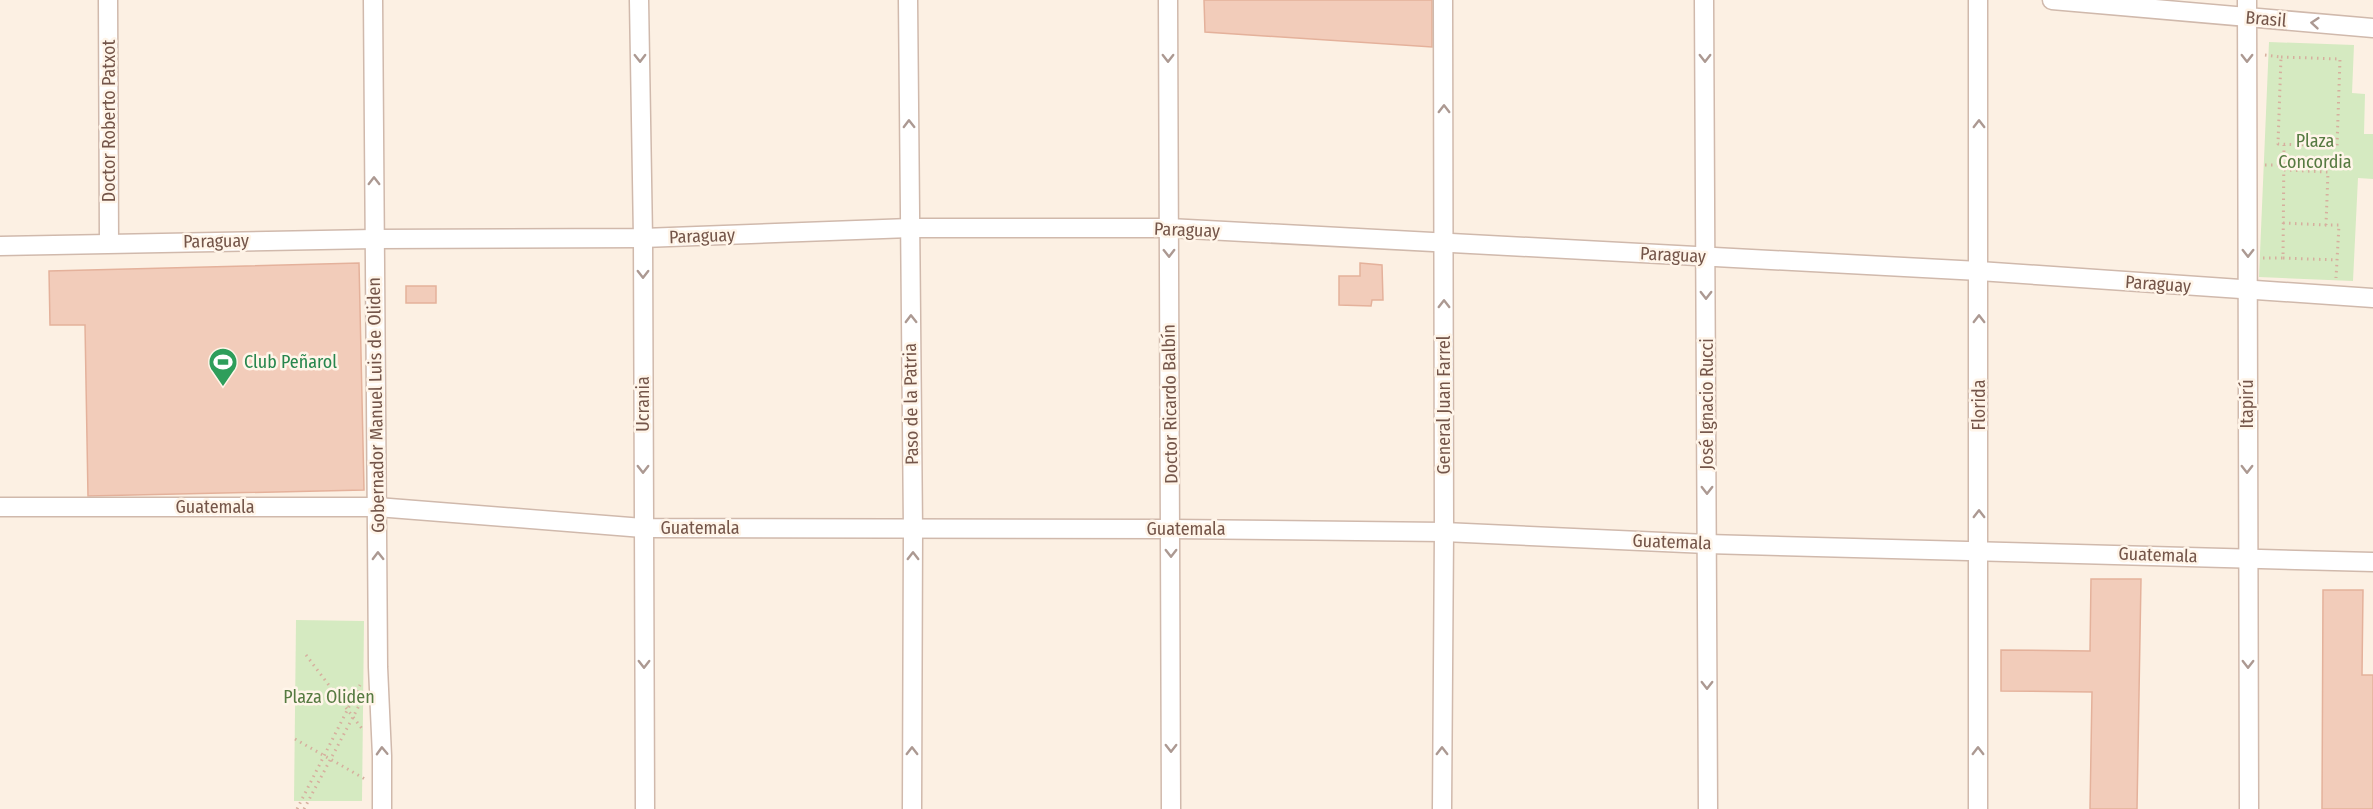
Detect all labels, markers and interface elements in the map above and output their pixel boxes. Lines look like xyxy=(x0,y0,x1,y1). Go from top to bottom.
street label: Brasil xyxy=(2244,6,2288,32)
one-way arrow xyxy=(2310,17,2319,30)
street label: Doctor Roberto Patxot xyxy=(98,40,120,202)
one-way arrow xyxy=(633,54,646,63)
one-way arrow xyxy=(1162,54,1174,63)
one-way arrow xyxy=(1699,54,1711,63)
one-way arrow xyxy=(2241,54,2253,63)
one-way arrow xyxy=(1437,104,1450,113)
one-way arrow xyxy=(903,119,915,128)
one-way arrow xyxy=(1973,119,1985,128)
park label: Plaza Concordia xyxy=(2278,130,2352,173)
one-way arrow xyxy=(368,176,380,185)
street label: Paraguay xyxy=(1154,218,1220,242)
street label: Paraguay xyxy=(669,224,735,248)
street label: Paraguay xyxy=(183,229,249,253)
street label: Paraguay xyxy=(1640,242,1706,268)
one-way arrow xyxy=(1163,249,1175,258)
one-way arrow xyxy=(2242,249,2254,258)
one-way arrow xyxy=(637,270,649,279)
street label: Paraguay xyxy=(2124,271,2192,297)
street label: Gobernador Manuel Luis de Oliden xyxy=(363,277,389,533)
one-way arrow xyxy=(1700,291,1712,300)
one-way arrow xyxy=(1438,299,1450,308)
one-way arrow xyxy=(905,314,917,323)
one-way arrow xyxy=(1973,314,1985,323)
street label: Doctor Ricardo Balbín xyxy=(1158,324,1182,484)
street label: General Juan Farrel xyxy=(1433,335,1455,475)
street label: José Ignacio Rucci xyxy=(1696,338,1718,470)
street label: Paso de la Patria xyxy=(899,343,923,465)
sports icon: Club Peñarol xyxy=(207,346,239,388)
place label: Club Peñarol xyxy=(244,351,337,373)
street label: Ucrania xyxy=(632,376,654,432)
street label: Florida xyxy=(1968,379,1990,431)
street label: Itapirú xyxy=(2236,379,2258,429)
one-way arrow xyxy=(637,465,649,474)
one-way arrow xyxy=(2241,465,2253,474)
one-way arrow xyxy=(1701,486,1713,495)
street label: Guatemala xyxy=(175,496,255,518)
one-way arrow xyxy=(1973,509,1985,518)
street label: Guatemala xyxy=(660,517,740,539)
street label: Guatemala xyxy=(1146,518,1226,540)
street label: Guatemala xyxy=(1632,530,1712,554)
street label: Guatemala xyxy=(2118,543,2198,567)
one-way arrow xyxy=(1165,549,1177,558)
one-way arrow xyxy=(372,551,384,560)
one-way arrow xyxy=(907,551,919,560)
one-way arrow xyxy=(638,660,650,669)
one-way arrow xyxy=(2242,660,2254,669)
one-way arrow xyxy=(1701,681,1714,690)
park label: Plaza Oliden xyxy=(283,686,375,708)
one-way arrow xyxy=(1165,744,1177,753)
one-way arrow xyxy=(375,746,388,755)
one-way arrow xyxy=(906,746,918,755)
one-way arrow xyxy=(1436,746,1448,755)
one-way arrow xyxy=(1972,746,1984,755)

